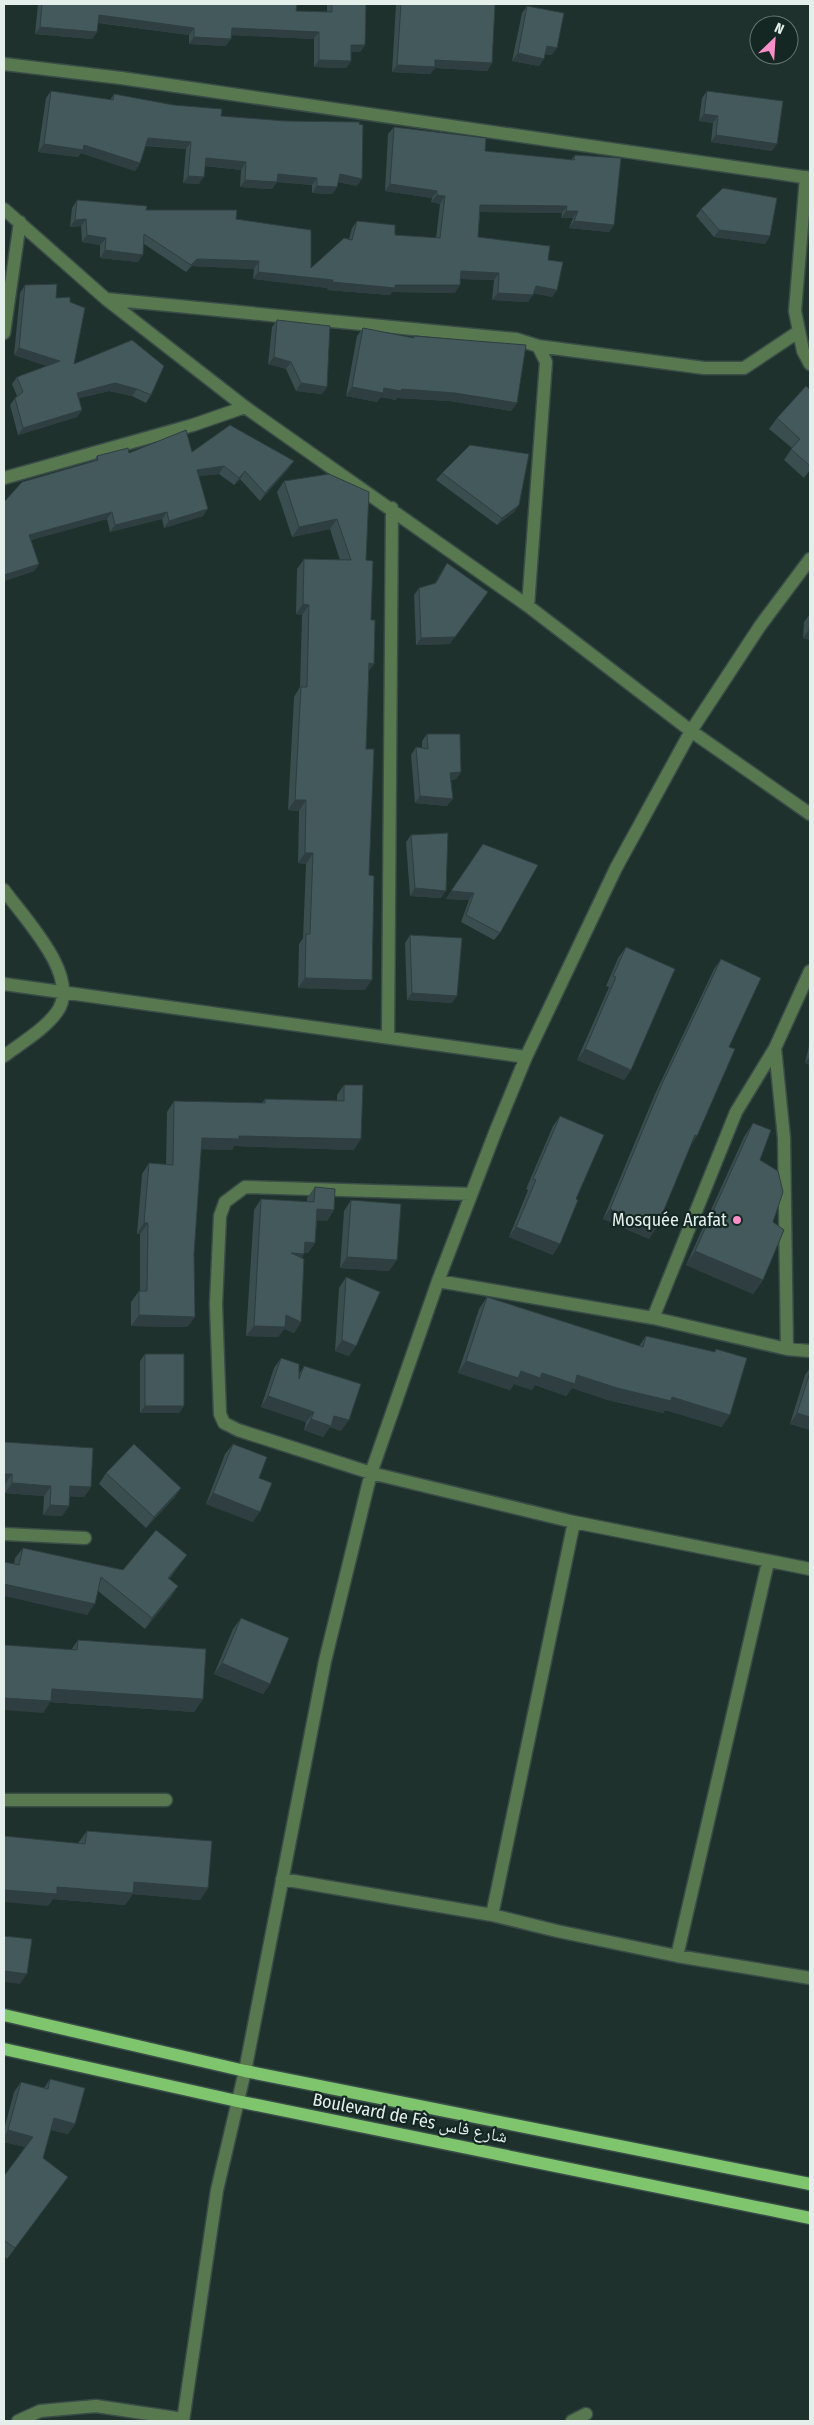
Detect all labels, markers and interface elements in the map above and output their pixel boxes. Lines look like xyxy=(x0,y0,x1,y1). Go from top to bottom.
north arrow xyxy=(749,15,799,65)
text: N xyxy=(772,19,787,38)
place label: Mosquée Arafat xyxy=(612,1209,727,1231)
marker: Mosquée Arafat xyxy=(731,1214,743,1226)
street label: Boulevard de Fès شارع فاس xyxy=(311,2088,509,2148)

